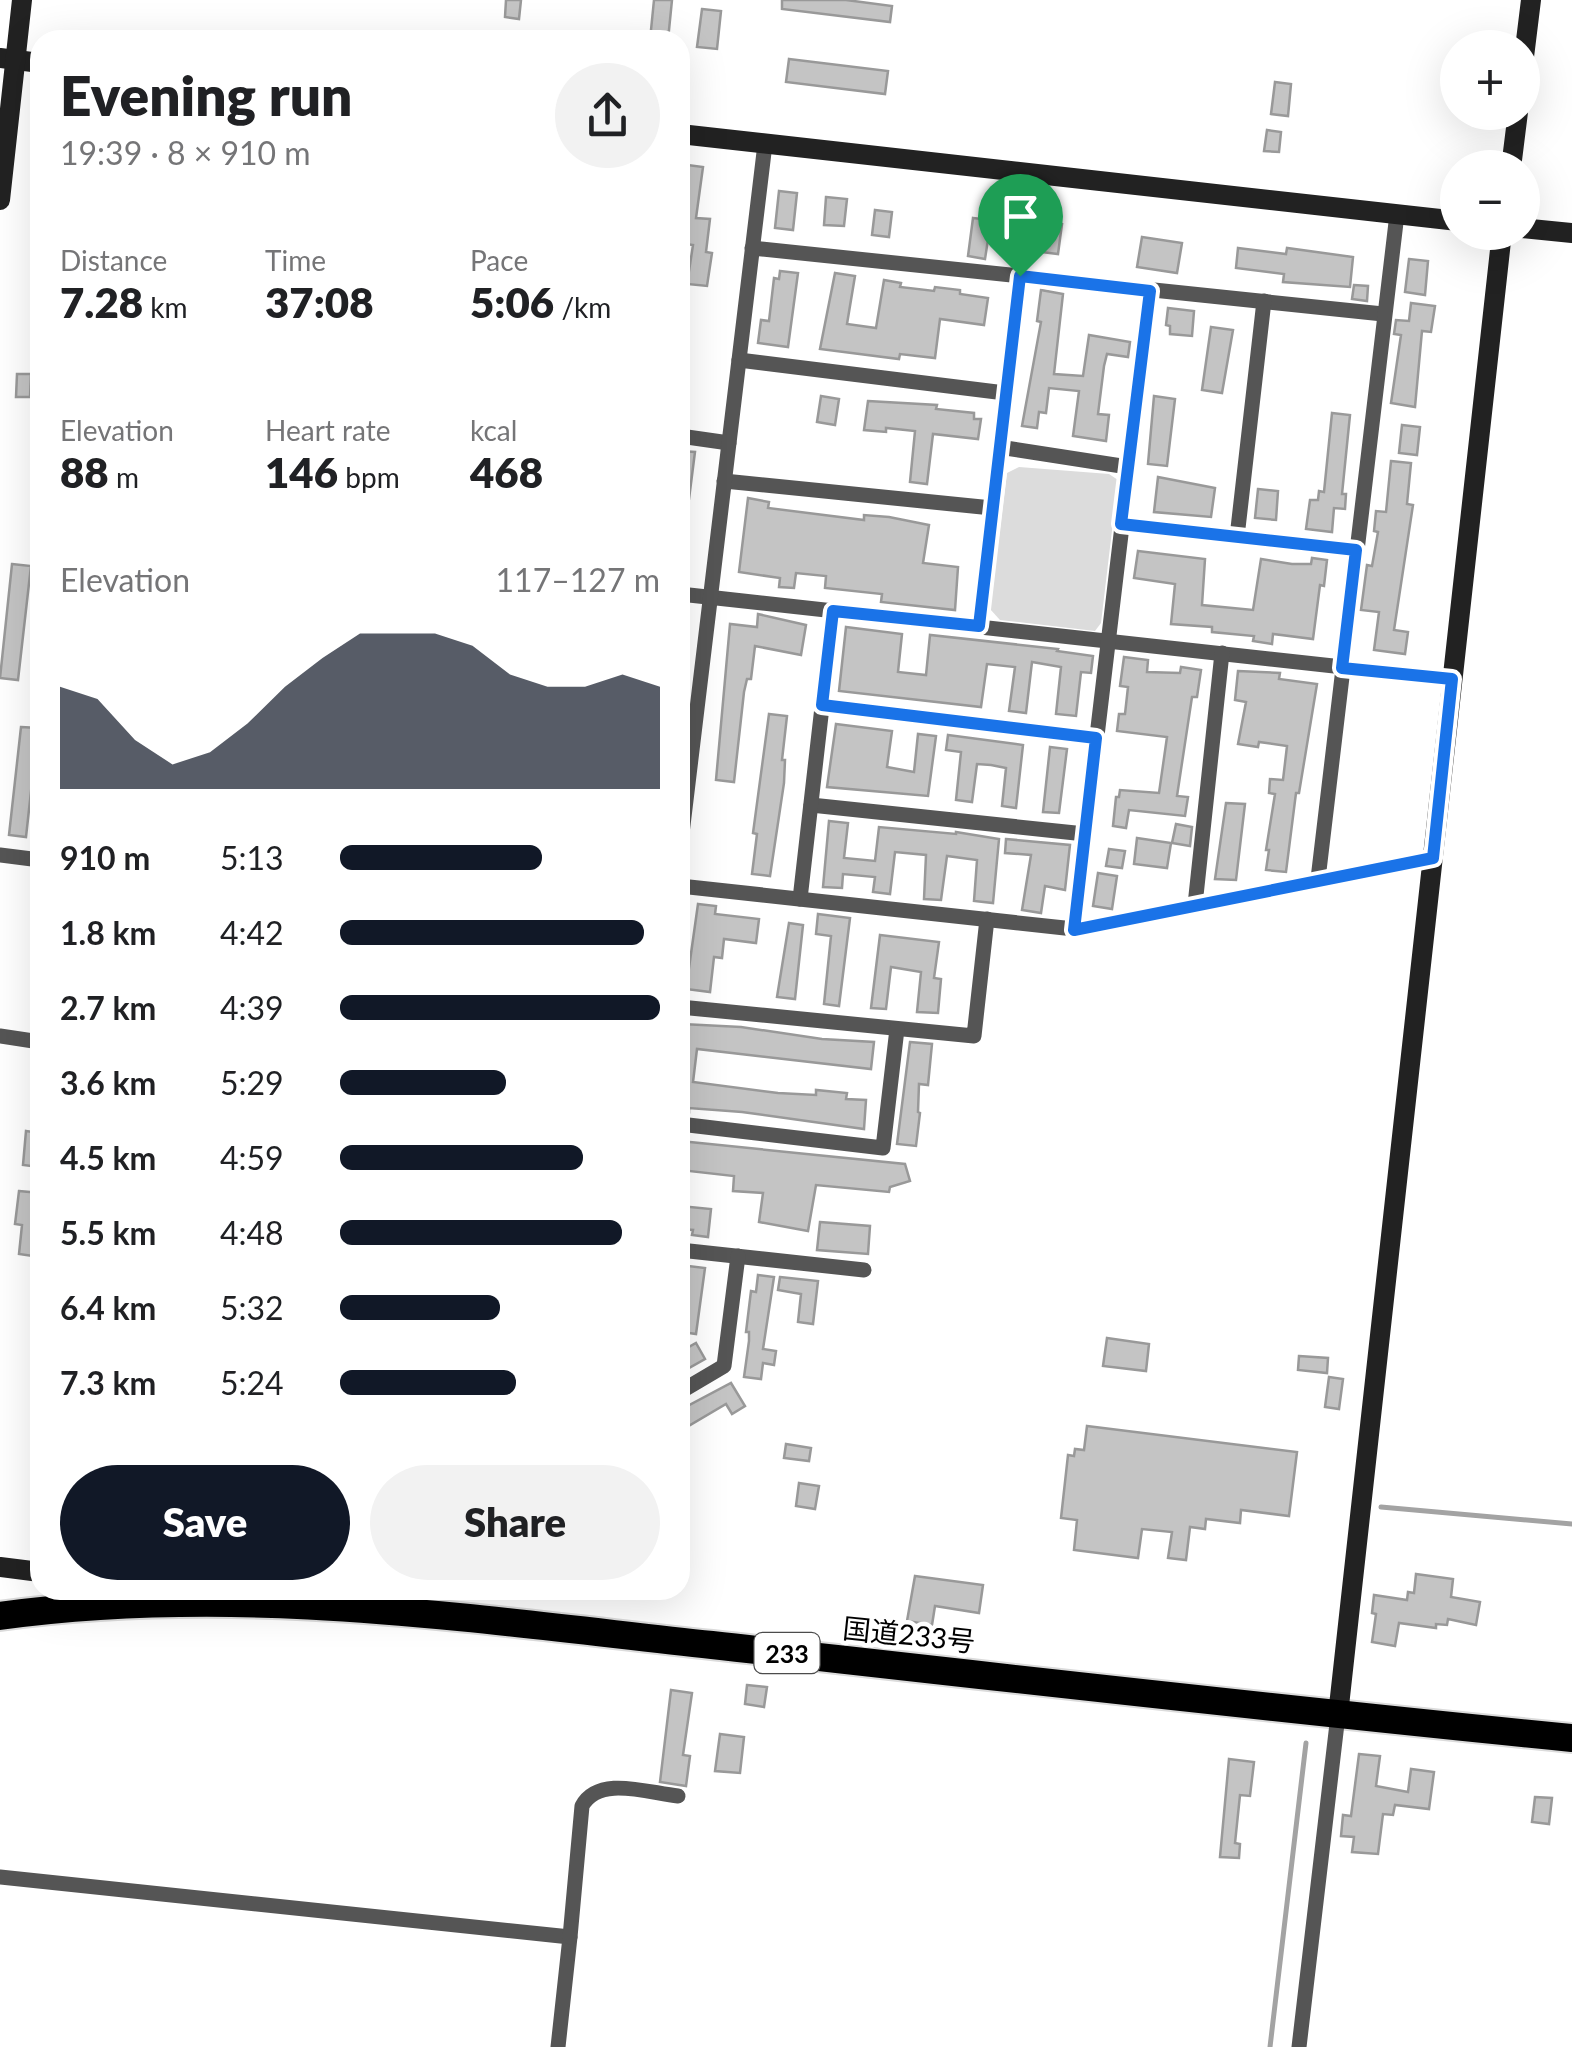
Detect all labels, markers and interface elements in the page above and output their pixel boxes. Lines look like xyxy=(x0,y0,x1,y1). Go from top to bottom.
map controls xyxy=(1440,30,1540,250)
button: + xyxy=(1440,30,1540,130)
text: Evening run xyxy=(60,62,352,128)
button: share xyxy=(555,63,660,168)
text: 19:39 · 8 × 910 m xyxy=(60,133,311,172)
button: − xyxy=(1440,150,1540,250)
pin xyxy=(978,174,1063,277)
icon: arrive xyxy=(993,189,1048,244)
text: Distance xyxy=(60,243,167,277)
text: Time xyxy=(265,243,326,277)
text: Pace xyxy=(470,243,528,277)
text: 7.28 xyxy=(60,277,143,327)
text: 37:08 xyxy=(265,277,374,327)
text: 5:06 xyxy=(470,277,554,327)
text: km xyxy=(143,290,188,324)
text: /km xyxy=(554,290,611,324)
text: Elevation xyxy=(60,413,174,447)
text: Heart rate xyxy=(265,413,391,447)
text: kcal xyxy=(470,413,517,447)
text: 88 xyxy=(60,447,109,497)
text: 146 xyxy=(265,447,338,497)
text: 468 xyxy=(470,447,543,497)
text: m xyxy=(109,460,139,494)
text: bpm xyxy=(338,460,400,494)
text: Elevation xyxy=(60,560,190,599)
text: 117–127 m xyxy=(496,560,660,599)
text: 910 m xyxy=(60,838,150,877)
text: 5:13 xyxy=(220,838,284,877)
text: 1.8 km xyxy=(60,913,156,952)
text: 4:42 xyxy=(220,913,284,952)
text: 2.7 km xyxy=(60,988,156,1027)
text: 4:39 xyxy=(220,988,284,1027)
text: 3.6 km xyxy=(60,1063,156,1102)
text: 5:29 xyxy=(220,1063,284,1102)
text: 4.5 km xyxy=(60,1138,156,1177)
text: 4:59 xyxy=(220,1138,284,1177)
text: 5.5 km xyxy=(60,1213,156,1252)
text: 4:48 xyxy=(220,1213,284,1252)
text: 6.4 km xyxy=(60,1288,156,1327)
text: 5:32 xyxy=(220,1288,284,1327)
text: 7.3 km xyxy=(60,1363,156,1402)
text: 5:24 xyxy=(220,1363,284,1402)
button: Save xyxy=(60,1465,350,1580)
button: Share xyxy=(370,1465,660,1580)
street label: 国道233号 xyxy=(841,1610,977,1658)
road number: 233 xyxy=(754,1633,820,1673)

